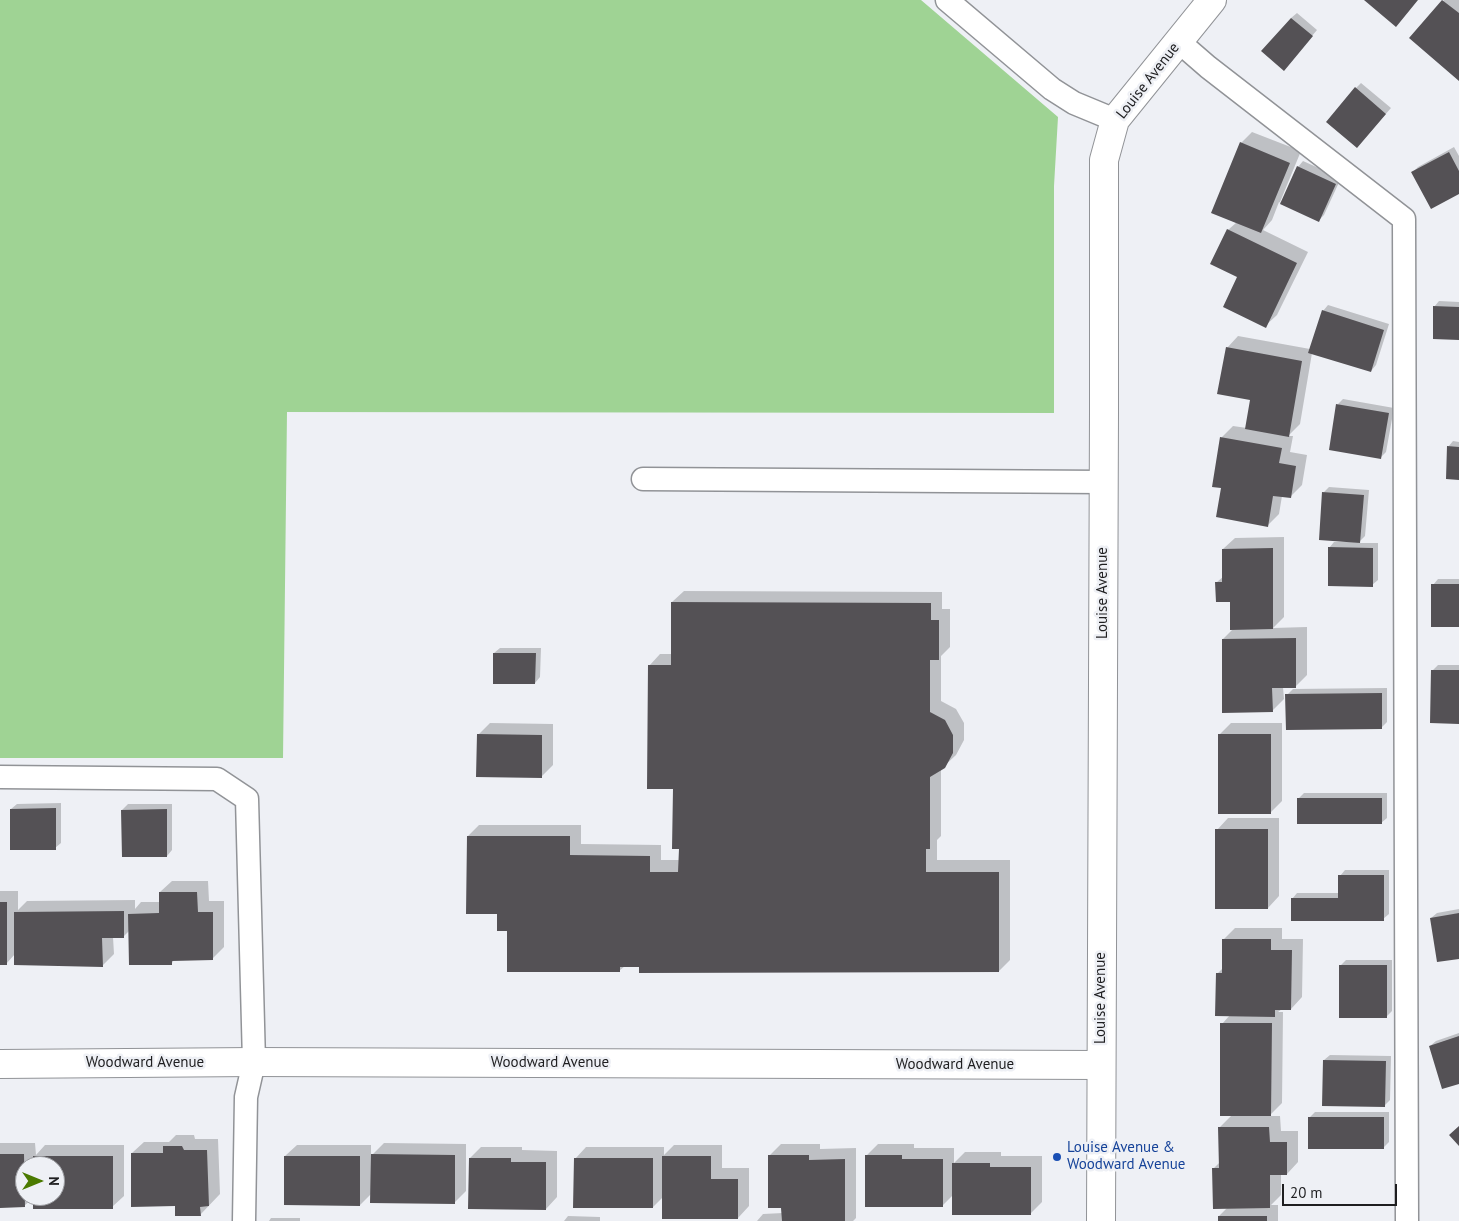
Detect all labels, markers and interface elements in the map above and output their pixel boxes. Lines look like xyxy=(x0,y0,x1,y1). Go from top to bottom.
street label: Louise Avenue xyxy=(1113,39,1183,123)
street label: Louise Avenue xyxy=(1094,547,1112,639)
street label: Louise Avenue xyxy=(1092,952,1110,1044)
street label: Woodward Avenue xyxy=(86,1054,204,1072)
street label: Woodward Avenue xyxy=(491,1054,609,1072)
street label: Woodward Avenue xyxy=(896,1056,1014,1074)
place label: Louise Avenue & Woodward Avenue xyxy=(1067,1139,1185,1174)
marker: Louise Avenue & Woodward Avenue xyxy=(1051,1151,1063,1163)
north arrow xyxy=(15,1156,65,1206)
scale bar xyxy=(1284,1174,1399,1206)
text: N xyxy=(45,1176,63,1186)
text: 20 m xyxy=(1290,1183,1323,1202)

